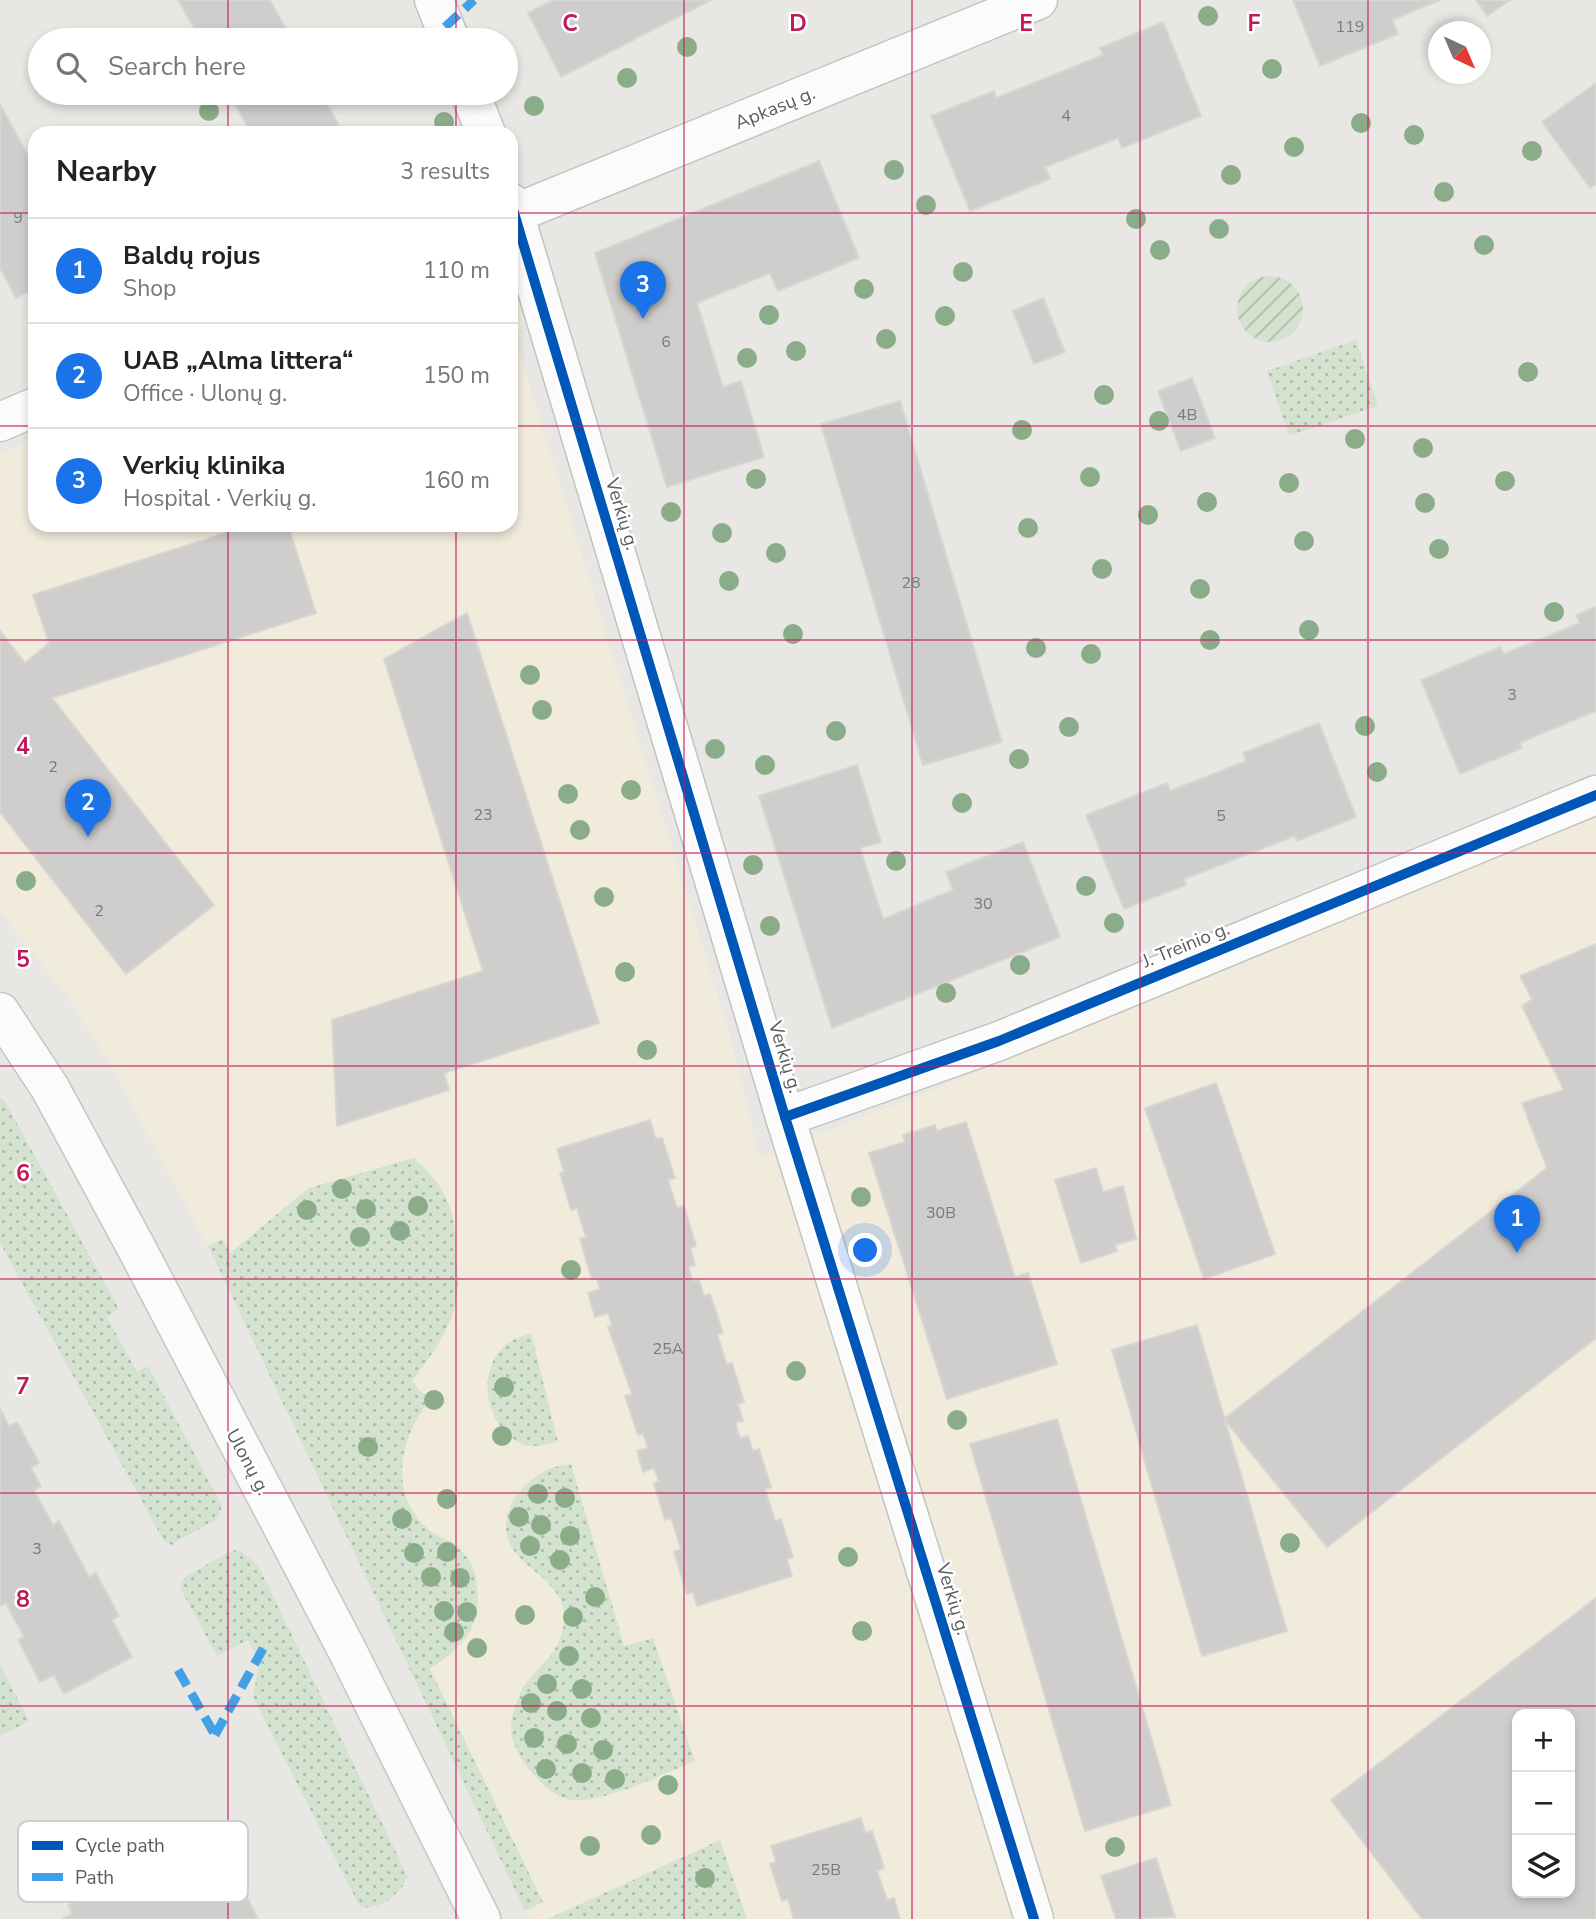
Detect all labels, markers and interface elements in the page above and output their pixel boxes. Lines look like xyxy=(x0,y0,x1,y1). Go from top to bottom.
text: C xyxy=(562,8,578,39)
text: D xyxy=(789,8,807,39)
text: E xyxy=(1019,8,1033,39)
text: F xyxy=(1248,8,1261,39)
house number: 119 xyxy=(1336,16,1364,38)
north arrow xyxy=(1428,21,1491,84)
search box xyxy=(28,28,518,105)
icon: search xyxy=(52,48,90,86)
text: Search here xyxy=(108,49,246,84)
street label: Apkasų g. xyxy=(731,80,819,136)
house number: 4 xyxy=(1061,105,1071,127)
text: Nearby xyxy=(56,151,156,192)
text: 3 results xyxy=(400,156,490,187)
house number: 9 xyxy=(13,207,23,229)
text: Baldų rojus xyxy=(123,238,260,273)
text: 1 xyxy=(72,255,86,286)
text: 110 m xyxy=(423,255,490,286)
pin: 3 xyxy=(620,261,666,319)
text: Shop xyxy=(123,273,176,304)
house number: 6 xyxy=(661,331,671,353)
text: UAB „Alma littera“ xyxy=(123,343,354,378)
text: 2 xyxy=(72,360,86,391)
text: 150 m xyxy=(423,360,490,391)
text: Office · Ulonų g. xyxy=(123,378,287,409)
house number: 4B xyxy=(1177,404,1197,426)
text: Verkių klinika xyxy=(123,448,286,483)
text: 3 xyxy=(72,465,86,496)
text: 160 m xyxy=(423,465,490,496)
street label: Verkių g. xyxy=(598,474,645,553)
text: Hospital · Verkių g. xyxy=(123,483,317,514)
house number: 28 xyxy=(901,572,921,594)
house number: 3 xyxy=(1507,684,1517,706)
text: 4 xyxy=(16,731,30,762)
house number: 2 xyxy=(48,756,58,778)
pin: 2 xyxy=(65,779,111,837)
house number: 23 xyxy=(473,804,493,826)
house number: 5 xyxy=(1216,805,1226,827)
house number: 30 xyxy=(973,893,993,915)
house number: 2 xyxy=(94,900,104,922)
street label: J. Treinio g. xyxy=(1137,916,1234,975)
text: 5 xyxy=(16,944,30,975)
street label: Verkių g. xyxy=(761,1017,808,1096)
text: 6 xyxy=(16,1158,30,1189)
pin: 1 xyxy=(1494,1195,1540,1253)
house number: 30B xyxy=(926,1202,956,1224)
your location xyxy=(848,1233,882,1267)
house number: 25A xyxy=(653,1338,684,1360)
text: 7 xyxy=(16,1371,30,1402)
street label: Ulonų g. xyxy=(220,1424,276,1500)
house number: 3 xyxy=(32,1538,42,1560)
street label: Verkių g. xyxy=(929,1559,976,1638)
text: 8 xyxy=(16,1584,30,1615)
map controls xyxy=(1512,1709,1575,1898)
button: + xyxy=(1512,1709,1575,1772)
button: − xyxy=(1512,1772,1575,1835)
legend xyxy=(18,1821,248,1902)
text: Cycle path xyxy=(75,1833,165,1859)
button: layers xyxy=(1512,1835,1575,1898)
house number: 25B xyxy=(811,1859,841,1881)
text: Path xyxy=(75,1865,114,1891)

